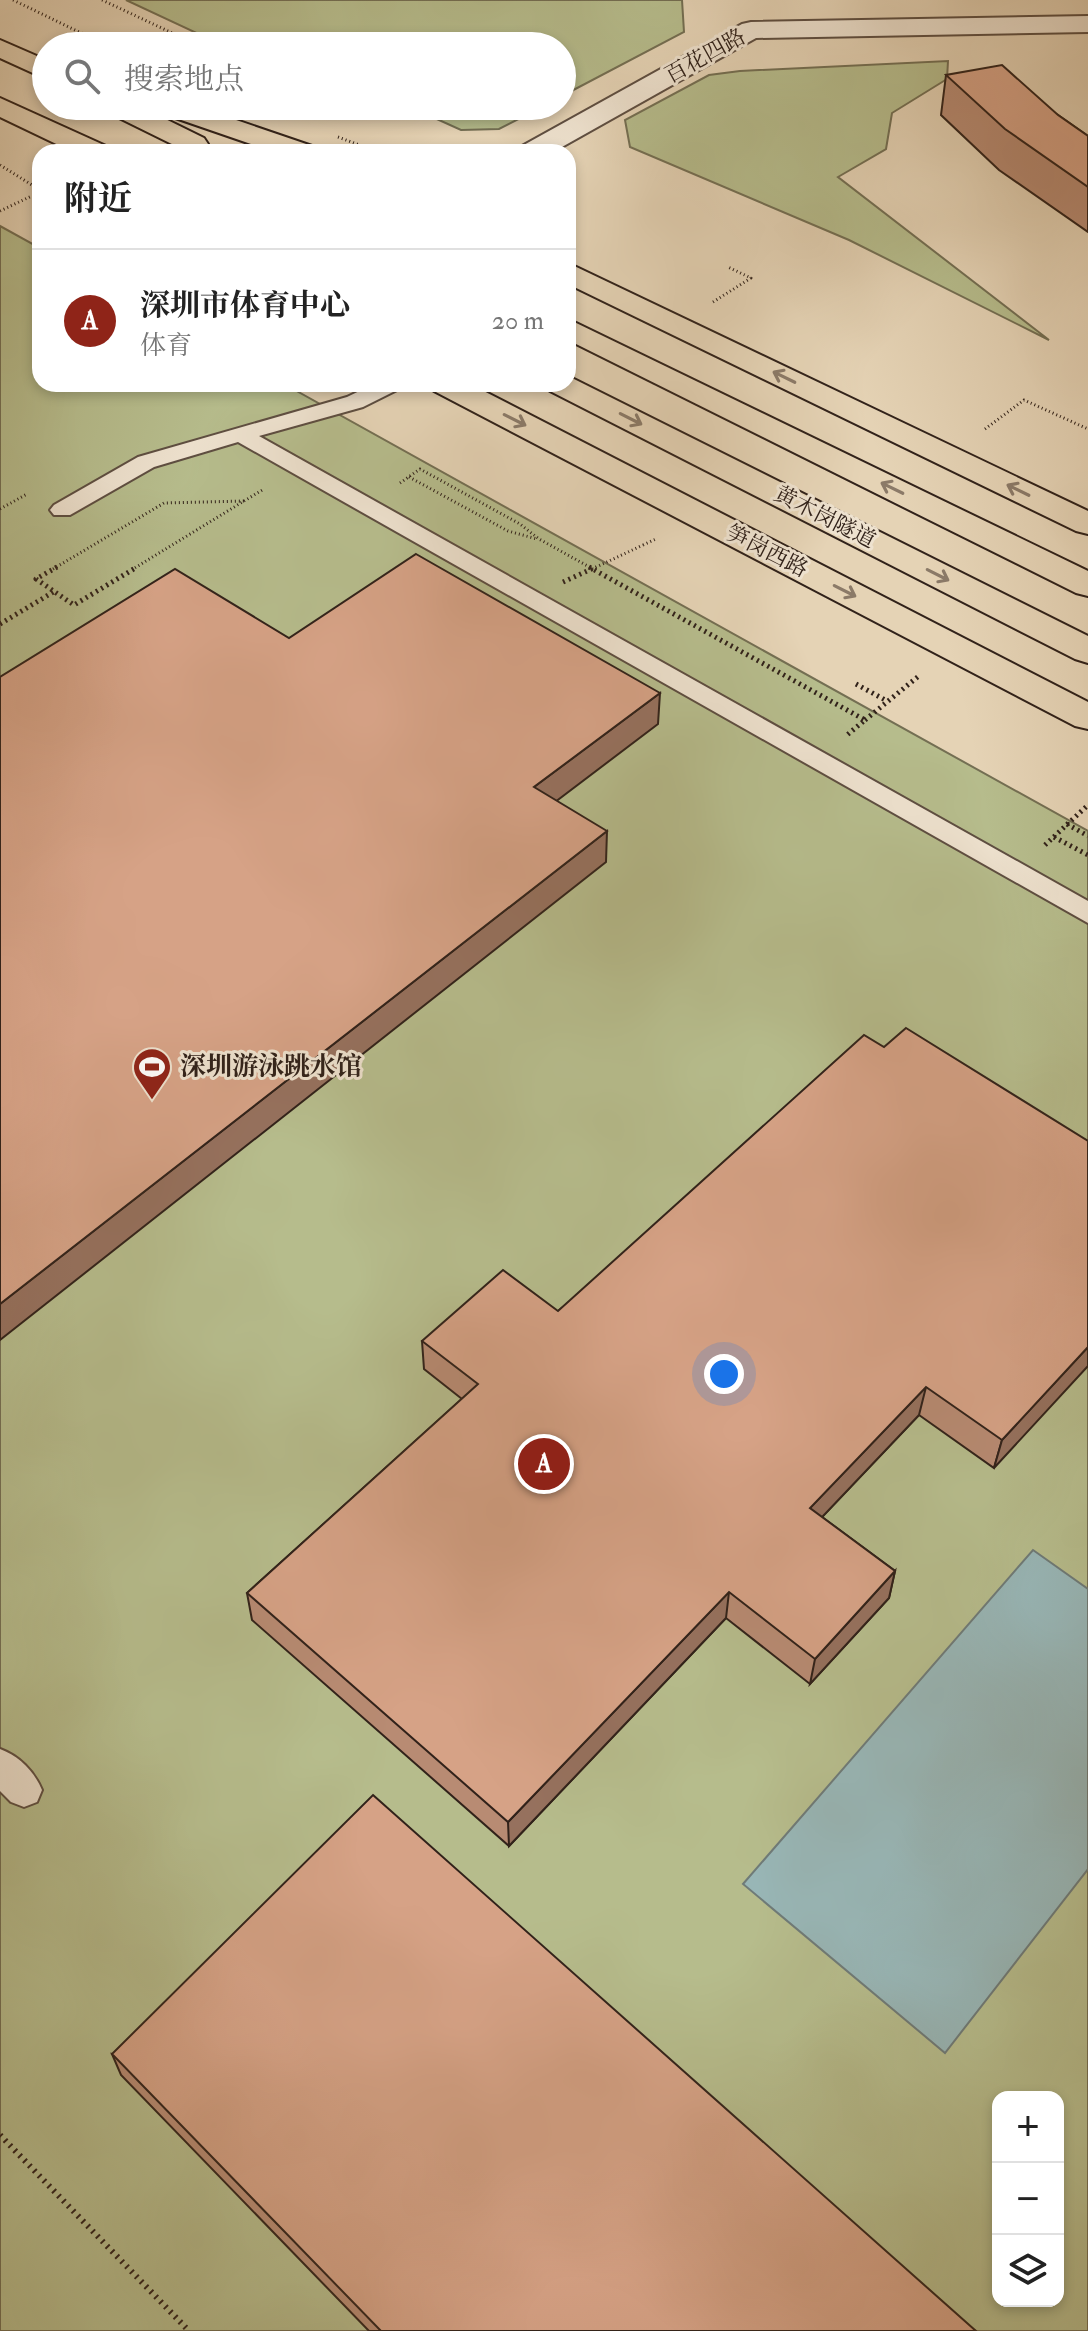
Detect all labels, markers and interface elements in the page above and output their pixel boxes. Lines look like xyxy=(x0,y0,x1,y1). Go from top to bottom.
street label: 百花四路 xyxy=(660,22,750,90)
search box xyxy=(32,32,576,120)
icon: search xyxy=(60,54,104,98)
text: 搜索地点 xyxy=(124,61,244,98)
text: 附近 xyxy=(64,178,132,221)
text: 深圳市体育中心 xyxy=(140,287,350,324)
text: A xyxy=(82,305,98,337)
text: 20 m xyxy=(492,305,544,337)
text: 体育 xyxy=(140,330,192,362)
one-way arrow xyxy=(772,369,796,384)
one-way arrow xyxy=(502,412,526,428)
one-way arrow xyxy=(619,412,642,428)
street label: 黄木岗隧道 xyxy=(770,480,880,554)
one-way arrow xyxy=(881,480,905,496)
one-way arrow xyxy=(1006,482,1030,498)
street label: 笋岗西路 xyxy=(721,519,813,583)
one-way arrow xyxy=(925,567,949,583)
one-way arrow xyxy=(832,584,856,600)
sports icon: 深圳游泳跳水馆 xyxy=(131,1046,173,1101)
place label: 深圳游泳跳水馆 xyxy=(180,1051,362,1083)
your location xyxy=(704,1354,744,1394)
pin: A xyxy=(518,1434,570,1494)
map controls xyxy=(992,2091,1064,2307)
button: + xyxy=(992,2091,1064,2163)
button: − xyxy=(992,2163,1064,2235)
button: layers xyxy=(992,2235,1064,2307)

